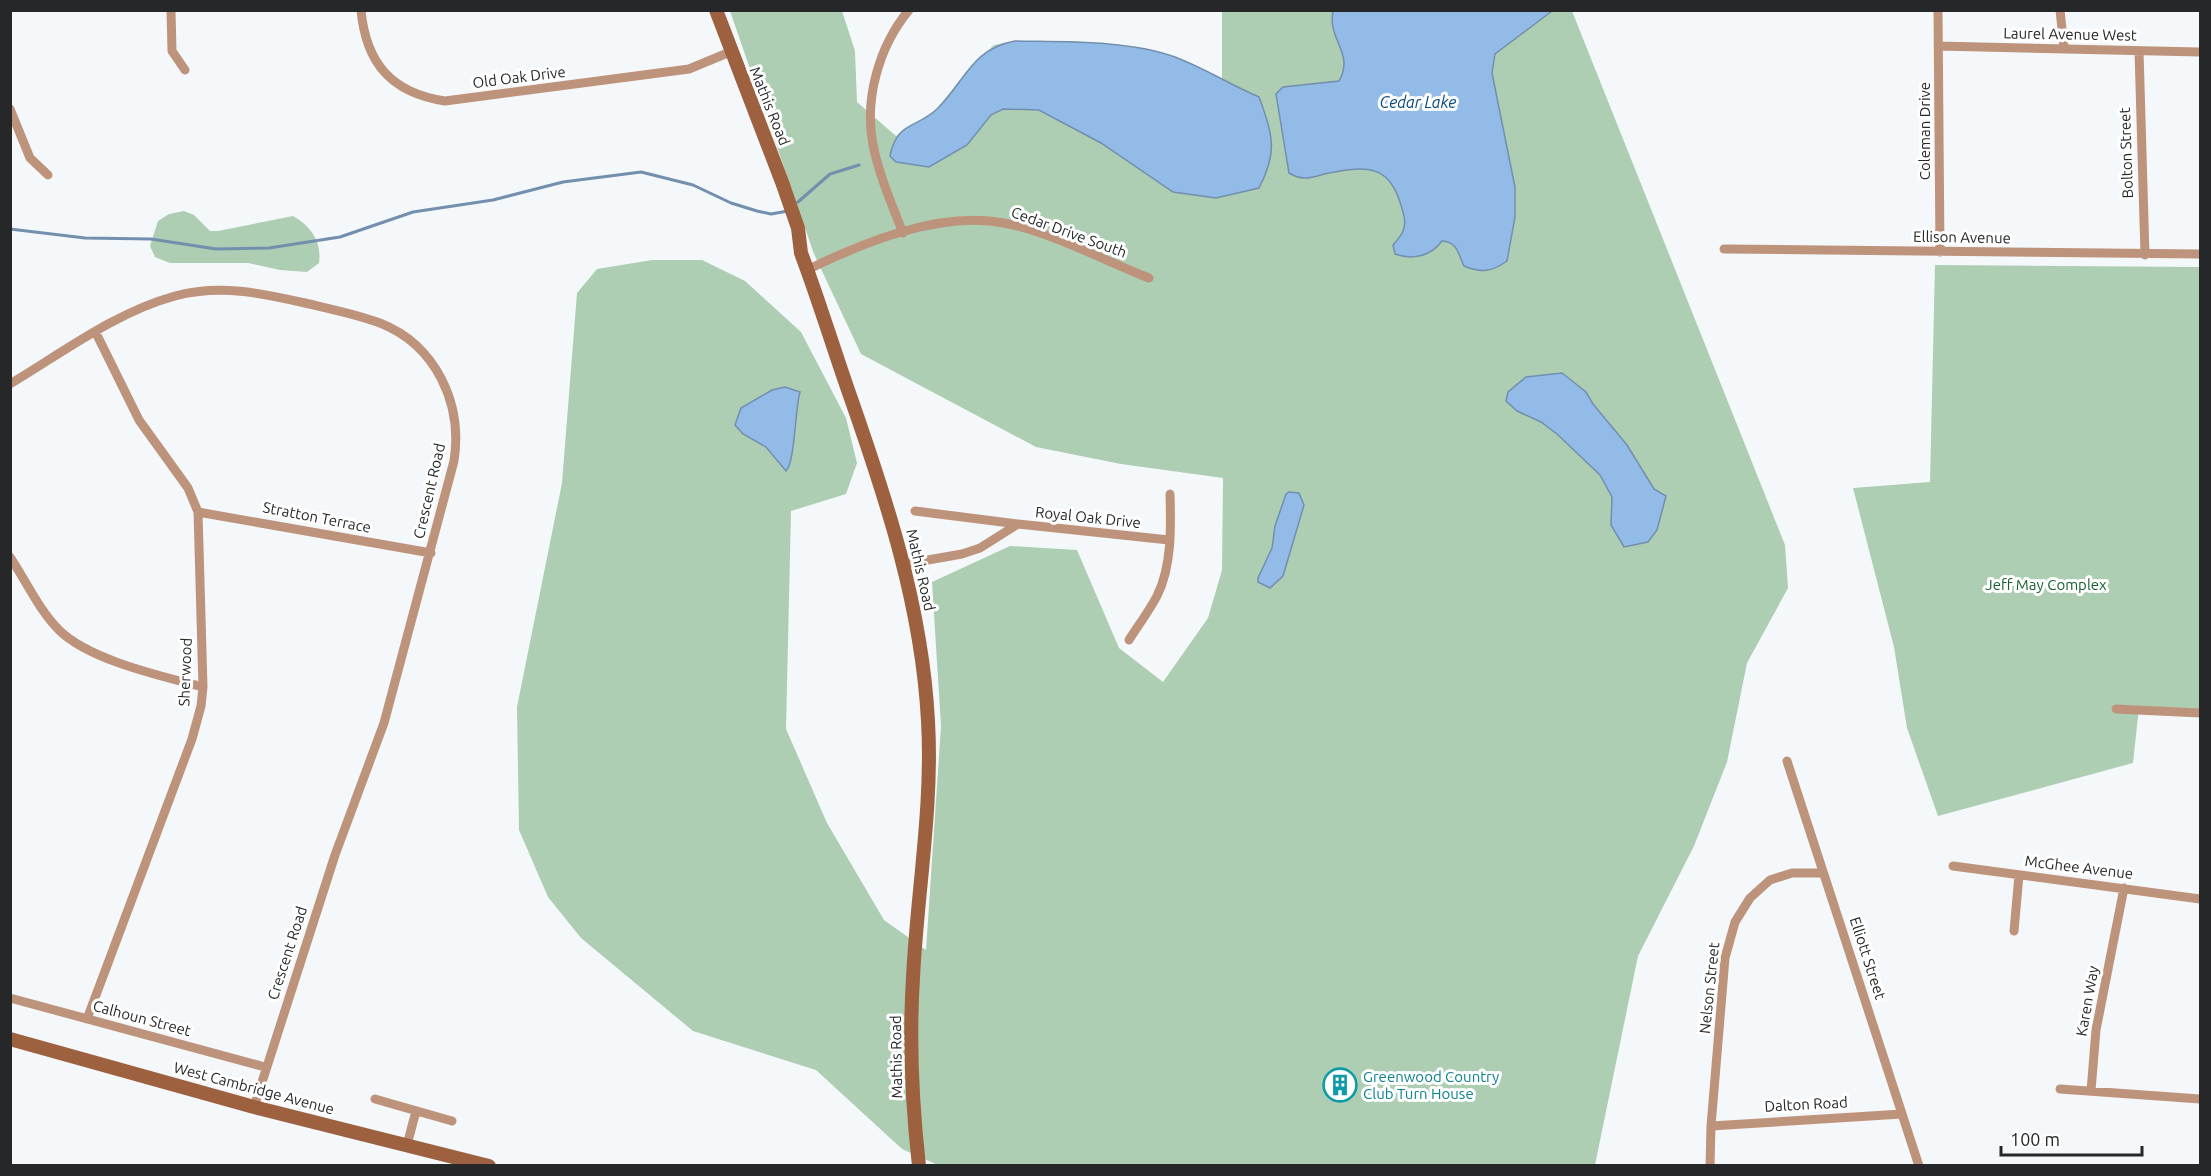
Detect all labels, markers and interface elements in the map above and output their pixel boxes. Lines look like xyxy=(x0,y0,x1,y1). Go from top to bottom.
street label: Laurel Avenue West xyxy=(2003,24,2137,44)
street label: Old Oak Drive xyxy=(472,63,566,91)
street label: Mathis Road xyxy=(747,64,793,148)
street label: Coleman Drive xyxy=(1916,82,1933,180)
water label: Cedar Lake xyxy=(1380,93,1456,111)
street label: Bolton Street xyxy=(2116,107,2136,199)
street label: Cedar Drive South xyxy=(1009,203,1129,261)
street label: Ellison Avenue xyxy=(1913,228,2011,246)
street label: Crescent Road xyxy=(410,442,448,540)
street label: Stratton Terrace xyxy=(261,498,373,536)
street label: Royal Oak Drive xyxy=(1034,503,1142,531)
street label: Mathis Road xyxy=(903,527,939,613)
park label: Jeff May Complex xyxy=(1985,576,2107,593)
street label: Sherwood xyxy=(175,637,195,707)
street label: McGhee Avenue xyxy=(2024,852,2134,882)
street label: Crescent Road xyxy=(264,904,310,1002)
street label: Elliott Street xyxy=(1847,915,1889,1002)
street label: Nelson Street xyxy=(1696,941,1722,1035)
street label: Karen Way xyxy=(2072,964,2102,1038)
street label: Calhoun Street xyxy=(91,997,193,1039)
street label: Mathis Road xyxy=(887,1015,905,1099)
street label: West Cambridge Avenue xyxy=(172,1058,336,1118)
building icon: Greenwood Country Club Turn House xyxy=(1322,1067,1358,1103)
place label: Greenwood Country Club Turn House xyxy=(1363,1068,1499,1102)
street label: Dalton Road xyxy=(1764,1093,1848,1115)
scale bar xyxy=(2001,1119,2142,1157)
text: 100 m xyxy=(2010,1129,2060,1149)

